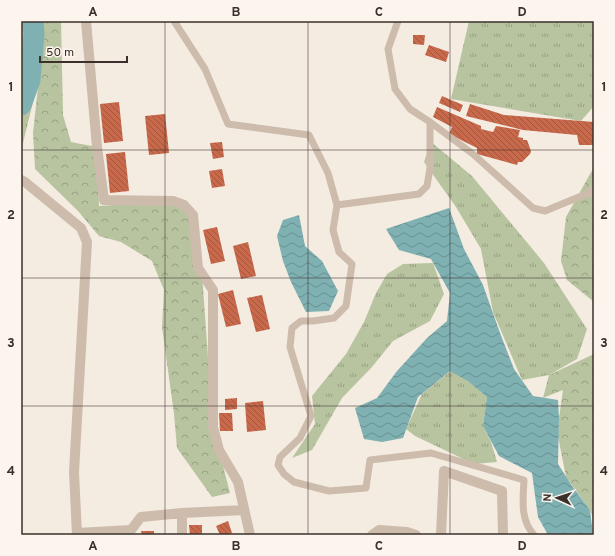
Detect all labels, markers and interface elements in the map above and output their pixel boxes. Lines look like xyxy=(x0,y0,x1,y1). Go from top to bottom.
text: A xyxy=(88,5,98,21)
text: B xyxy=(232,5,241,21)
text: C xyxy=(375,5,383,21)
text: D xyxy=(517,5,527,21)
scale bar xyxy=(40,38,127,64)
text: 50 m xyxy=(46,45,74,61)
text: 1 xyxy=(8,80,14,96)
text: 1 xyxy=(601,80,607,96)
text: 2 xyxy=(7,208,15,224)
text: 2 xyxy=(600,208,608,224)
text: 3 xyxy=(7,336,15,352)
text: 3 xyxy=(600,336,608,352)
text: 4 xyxy=(7,464,15,480)
text: 4 xyxy=(600,464,608,480)
north arrow xyxy=(537,478,577,518)
text: N xyxy=(541,493,555,502)
text: A xyxy=(88,539,98,555)
text: B xyxy=(232,539,241,555)
text: C xyxy=(375,539,383,555)
text: D xyxy=(517,539,527,555)

